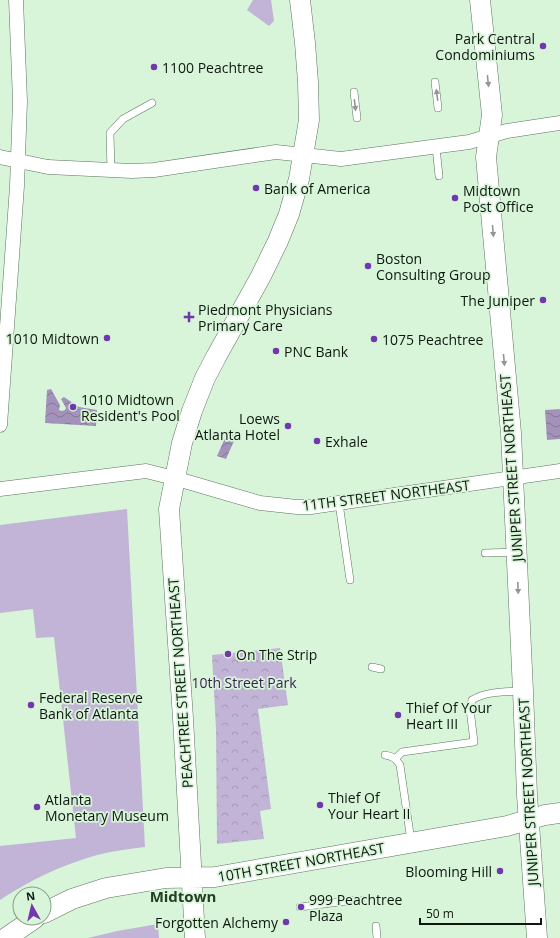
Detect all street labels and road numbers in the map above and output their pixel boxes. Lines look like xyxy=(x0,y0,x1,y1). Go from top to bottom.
street label: JUNIPER STREET NORTHEAST xyxy=(495,373,527,564)
street label: 11TH STREET NORTHEAST xyxy=(301,475,471,515)
street label: PEACHTREE STREET NORTHEAST xyxy=(163,577,197,789)
street label: JUNIPER STREET NORTHEAST xyxy=(514,697,543,888)
street label: 10TH STREET NORTHEAST xyxy=(216,838,386,886)

